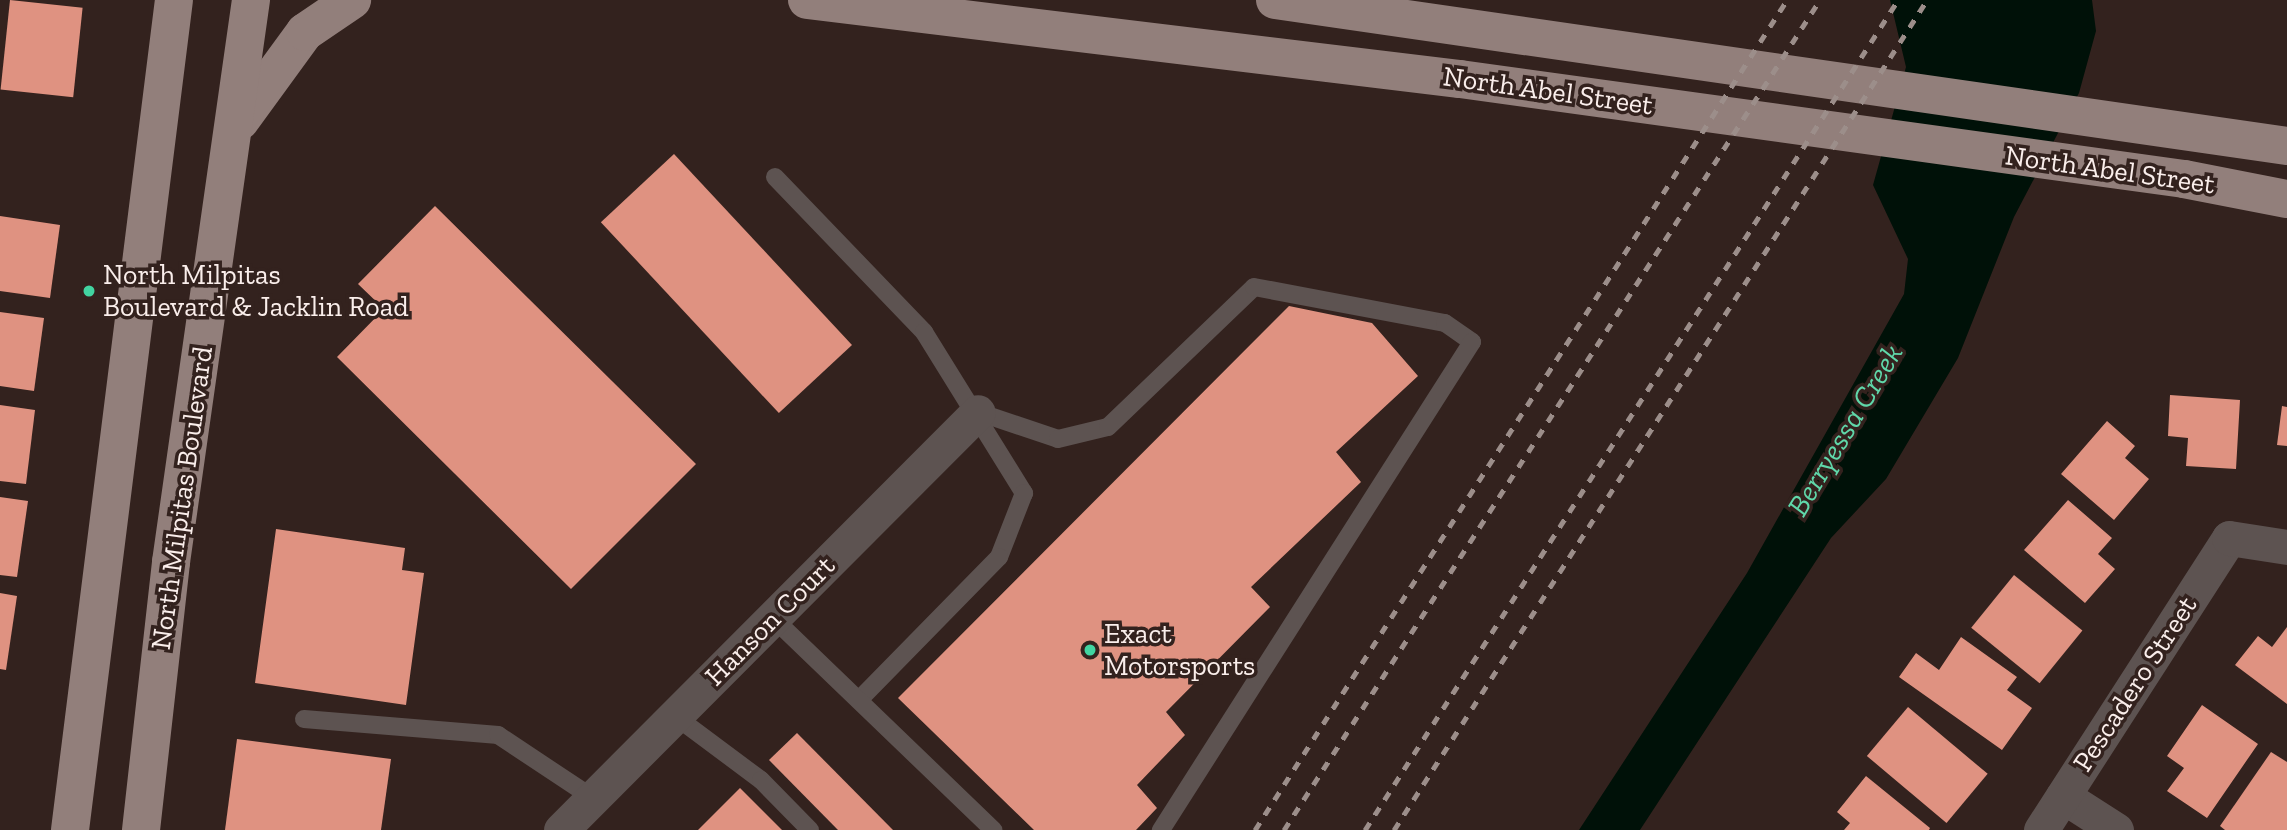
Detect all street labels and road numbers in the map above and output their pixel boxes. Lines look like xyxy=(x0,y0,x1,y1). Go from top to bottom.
street label: North Abel Street xyxy=(1440,60,1656,122)
street label: North Abel Street xyxy=(2002,139,2218,201)
street label: North Milpitas Boulevard xyxy=(144,344,220,652)
street label: Hanson Court xyxy=(698,549,842,693)
street label: Pescadero Street xyxy=(2066,590,2204,778)

